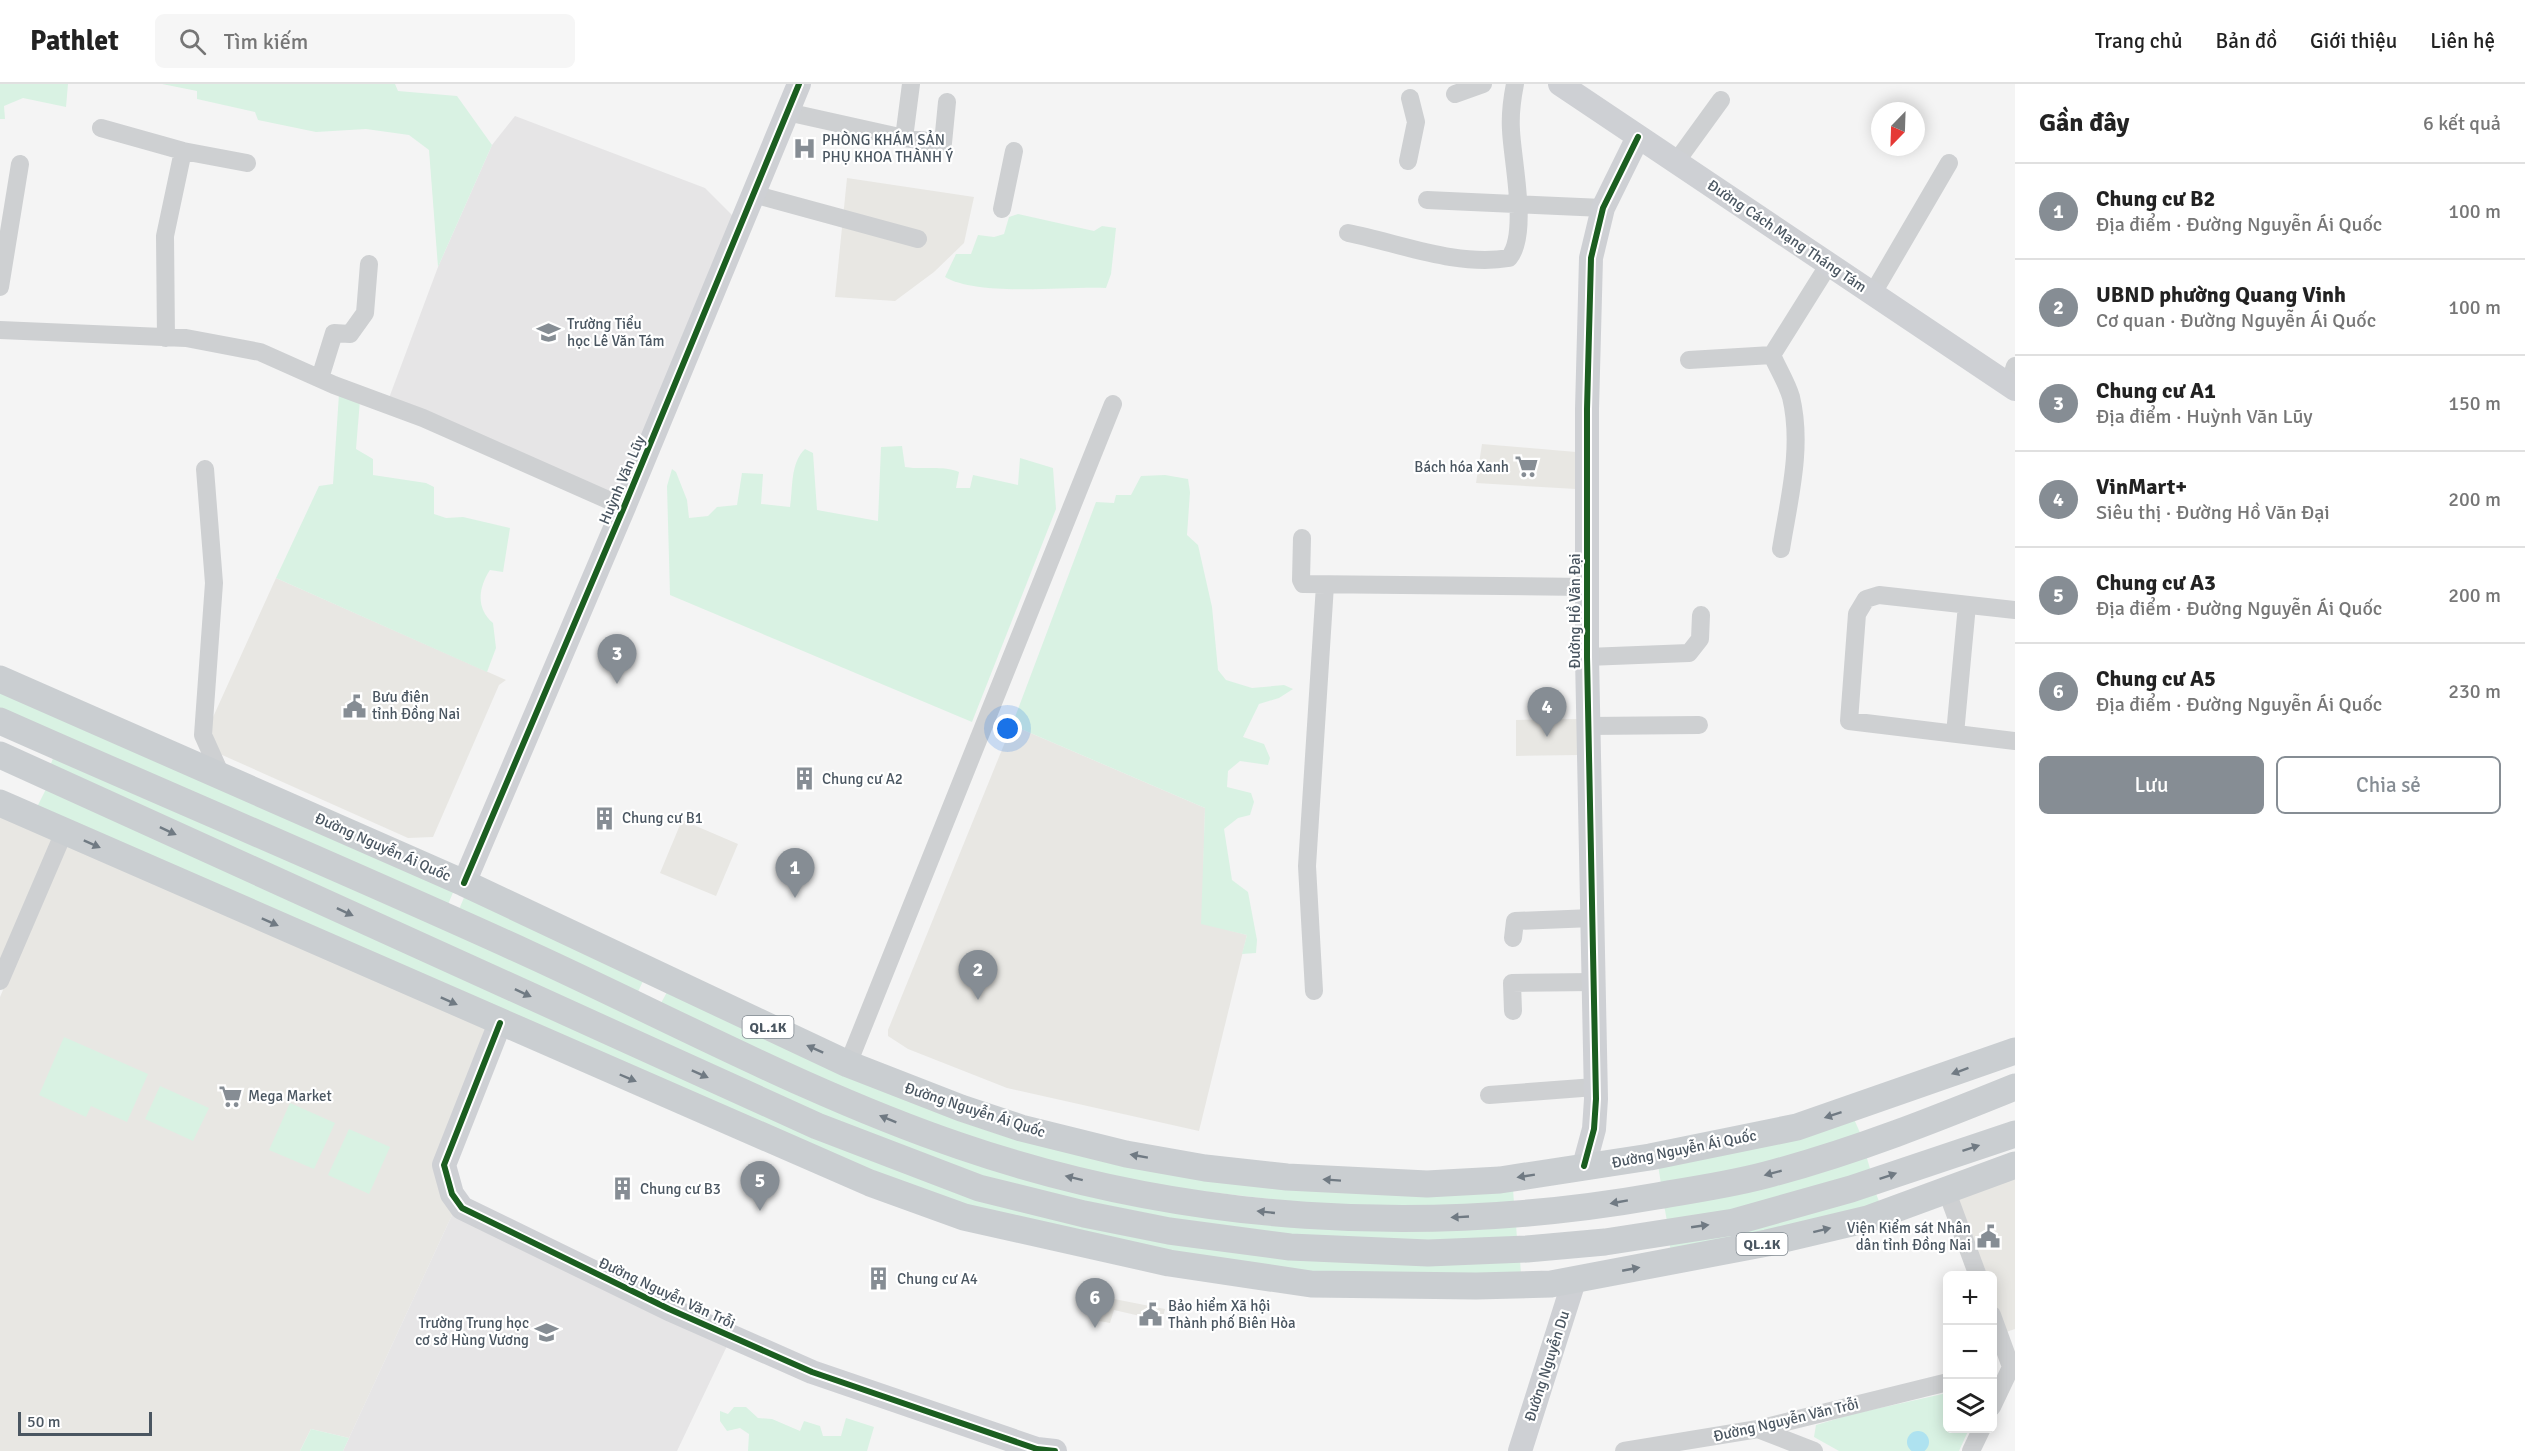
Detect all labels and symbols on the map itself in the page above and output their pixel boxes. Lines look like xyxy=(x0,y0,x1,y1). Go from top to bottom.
north arrow xyxy=(1871,102,1925,156)
place label: PHÒNG KHÁM SẢN PHỤ KHOA THÀNH Ý xyxy=(822,130,953,166)
hospital icon: PHÒNG KHÁM SẢN PHỤ KHOA THÀNH Ý xyxy=(791,136,817,162)
street label: Đường Cách Mạng Tháng Tám xyxy=(1704,176,1870,296)
place label: Trường Tiểu học Lê Văn Tám xyxy=(567,315,665,350)
school or university icon: Trường Tiểu học Lê Văn Tám xyxy=(536,320,562,346)
street label: Huỳnh Văn Lũy xyxy=(595,433,649,527)
supermarket icon: Bách hóa Xanh xyxy=(1514,454,1540,480)
place label: Bách hóa Xanh xyxy=(1414,458,1509,476)
street label: Đường Hồ Văn Đại xyxy=(1566,553,1584,669)
pin: 3 xyxy=(598,634,636,684)
place label: Bưu điện tỉnh Đồng Nai xyxy=(372,688,460,723)
pin: 4 xyxy=(1528,688,1566,737)
public building icon: Bưu điện tỉnh Đồng Nai xyxy=(341,693,367,719)
your location xyxy=(993,714,1022,743)
building icon: Chung cư A2 xyxy=(791,766,817,792)
place label: Chung cư A2 xyxy=(822,770,903,788)
building icon: Chung cư B1 xyxy=(591,805,617,831)
street label: Đường Nguyễn Ái Quốc xyxy=(312,808,454,885)
place label: Chung cư B1 xyxy=(622,809,703,827)
one-way arrow xyxy=(159,826,177,836)
one-way arrow xyxy=(83,839,101,849)
pin: 1 xyxy=(776,848,814,898)
one-way arrow xyxy=(337,907,355,917)
one-way arrow xyxy=(262,918,279,927)
pin: 2 xyxy=(958,950,998,1000)
one-way arrow xyxy=(514,989,531,998)
one-way arrow xyxy=(440,996,458,1006)
road number: QL.1K xyxy=(742,1016,794,1038)
one-way arrow xyxy=(805,1044,823,1054)
one-way arrow xyxy=(1951,1066,1969,1076)
one-way arrow xyxy=(691,1070,708,1079)
one-way arrow xyxy=(619,1073,637,1083)
street label: Đường Nguyễn Ái Quốc xyxy=(902,1078,1048,1141)
supermarket icon: Mega Market xyxy=(217,1083,243,1109)
place label: Mega Market xyxy=(248,1087,332,1105)
one-way arrow xyxy=(1824,1111,1842,1121)
one-way arrow xyxy=(879,1114,897,1123)
street label: Đường Nguyễn Ái Quốc xyxy=(1610,1125,1758,1172)
one-way arrow xyxy=(1962,1143,1980,1152)
one-way arrow xyxy=(1129,1151,1148,1160)
pin: 5 xyxy=(740,1162,780,1211)
one-way arrow xyxy=(1763,1169,1782,1179)
one-way arrow xyxy=(1517,1171,1536,1180)
one-way arrow xyxy=(1879,1171,1897,1181)
one-way arrow xyxy=(1065,1173,1083,1183)
one-way arrow xyxy=(1323,1175,1342,1185)
building icon: Chung cư B3 xyxy=(609,1176,635,1202)
place label: Chung cư B3 xyxy=(640,1180,721,1198)
one-way arrow xyxy=(1609,1198,1628,1207)
one-way arrow xyxy=(1256,1207,1275,1217)
one-way arrow xyxy=(1451,1213,1470,1222)
place label: Viện Kiểm sát Nhân dân tỉnh Đồng Nai xyxy=(1847,1219,1971,1254)
one-way arrow xyxy=(1690,1222,1709,1231)
public building icon: Viện Kiểm sát Nhân dân tỉnh Đồng Nai xyxy=(1976,1224,2002,1250)
one-way arrow xyxy=(1813,1225,1831,1235)
road number: QL.1K xyxy=(1736,1233,1788,1255)
street label: Đường Nguyễn Văn Trỗi xyxy=(596,1253,738,1333)
one-way arrow xyxy=(1622,1264,1641,1273)
building icon: Chung cư A4 xyxy=(866,1266,892,1292)
place label: Chung cư A4 xyxy=(897,1270,978,1288)
pin: 6 xyxy=(1076,1278,1114,1328)
place label: Bảo hiểm Xã hội Thành phố Biên Hòa xyxy=(1168,1297,1296,1332)
public building icon: Bảo hiểm Xã hội Thành phố Biên Hòa xyxy=(1137,1302,1163,1328)
street label: Đường Nguyễn Du xyxy=(1520,1308,1573,1424)
place label: Trường Trung học cơ sở Hùng Vương xyxy=(415,1314,529,1349)
school or university icon: Trường Trung học cơ sở Hùng Vương xyxy=(534,1319,560,1345)
street label: Đường Nguyễn Văn Trỗi xyxy=(1711,1394,1860,1445)
scale bar xyxy=(18,1409,152,1436)

